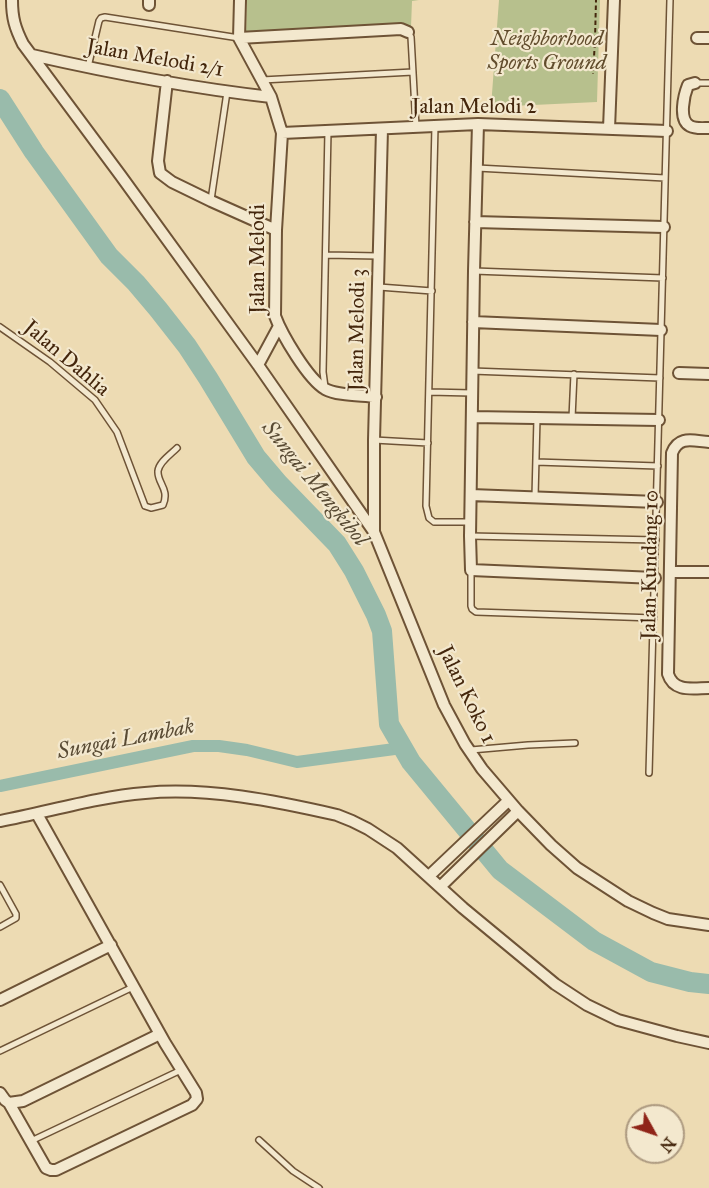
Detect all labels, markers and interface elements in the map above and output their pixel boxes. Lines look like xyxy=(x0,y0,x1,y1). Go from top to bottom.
park label: Neighborhood Sports Ground xyxy=(487,27,607,77)
street label: Jalan Melodi 2/1 xyxy=(84,35,226,83)
street label: Jalan Melodi 2 xyxy=(411,95,537,121)
street label: Jalan Melodi xyxy=(246,204,272,314)
street label: Jalan Melodi 3 xyxy=(344,268,372,392)
street label: Jalan Dahlia xyxy=(18,316,114,402)
water label: Sungai Mengkibol xyxy=(255,416,373,552)
street label: Jalan Kundang 10 xyxy=(637,490,665,640)
street label: Jalan Koko 1 xyxy=(432,642,500,748)
water label: Sungai Lambak xyxy=(55,714,197,766)
north arrow xyxy=(625,1104,685,1164)
text: N xyxy=(656,1133,679,1156)

